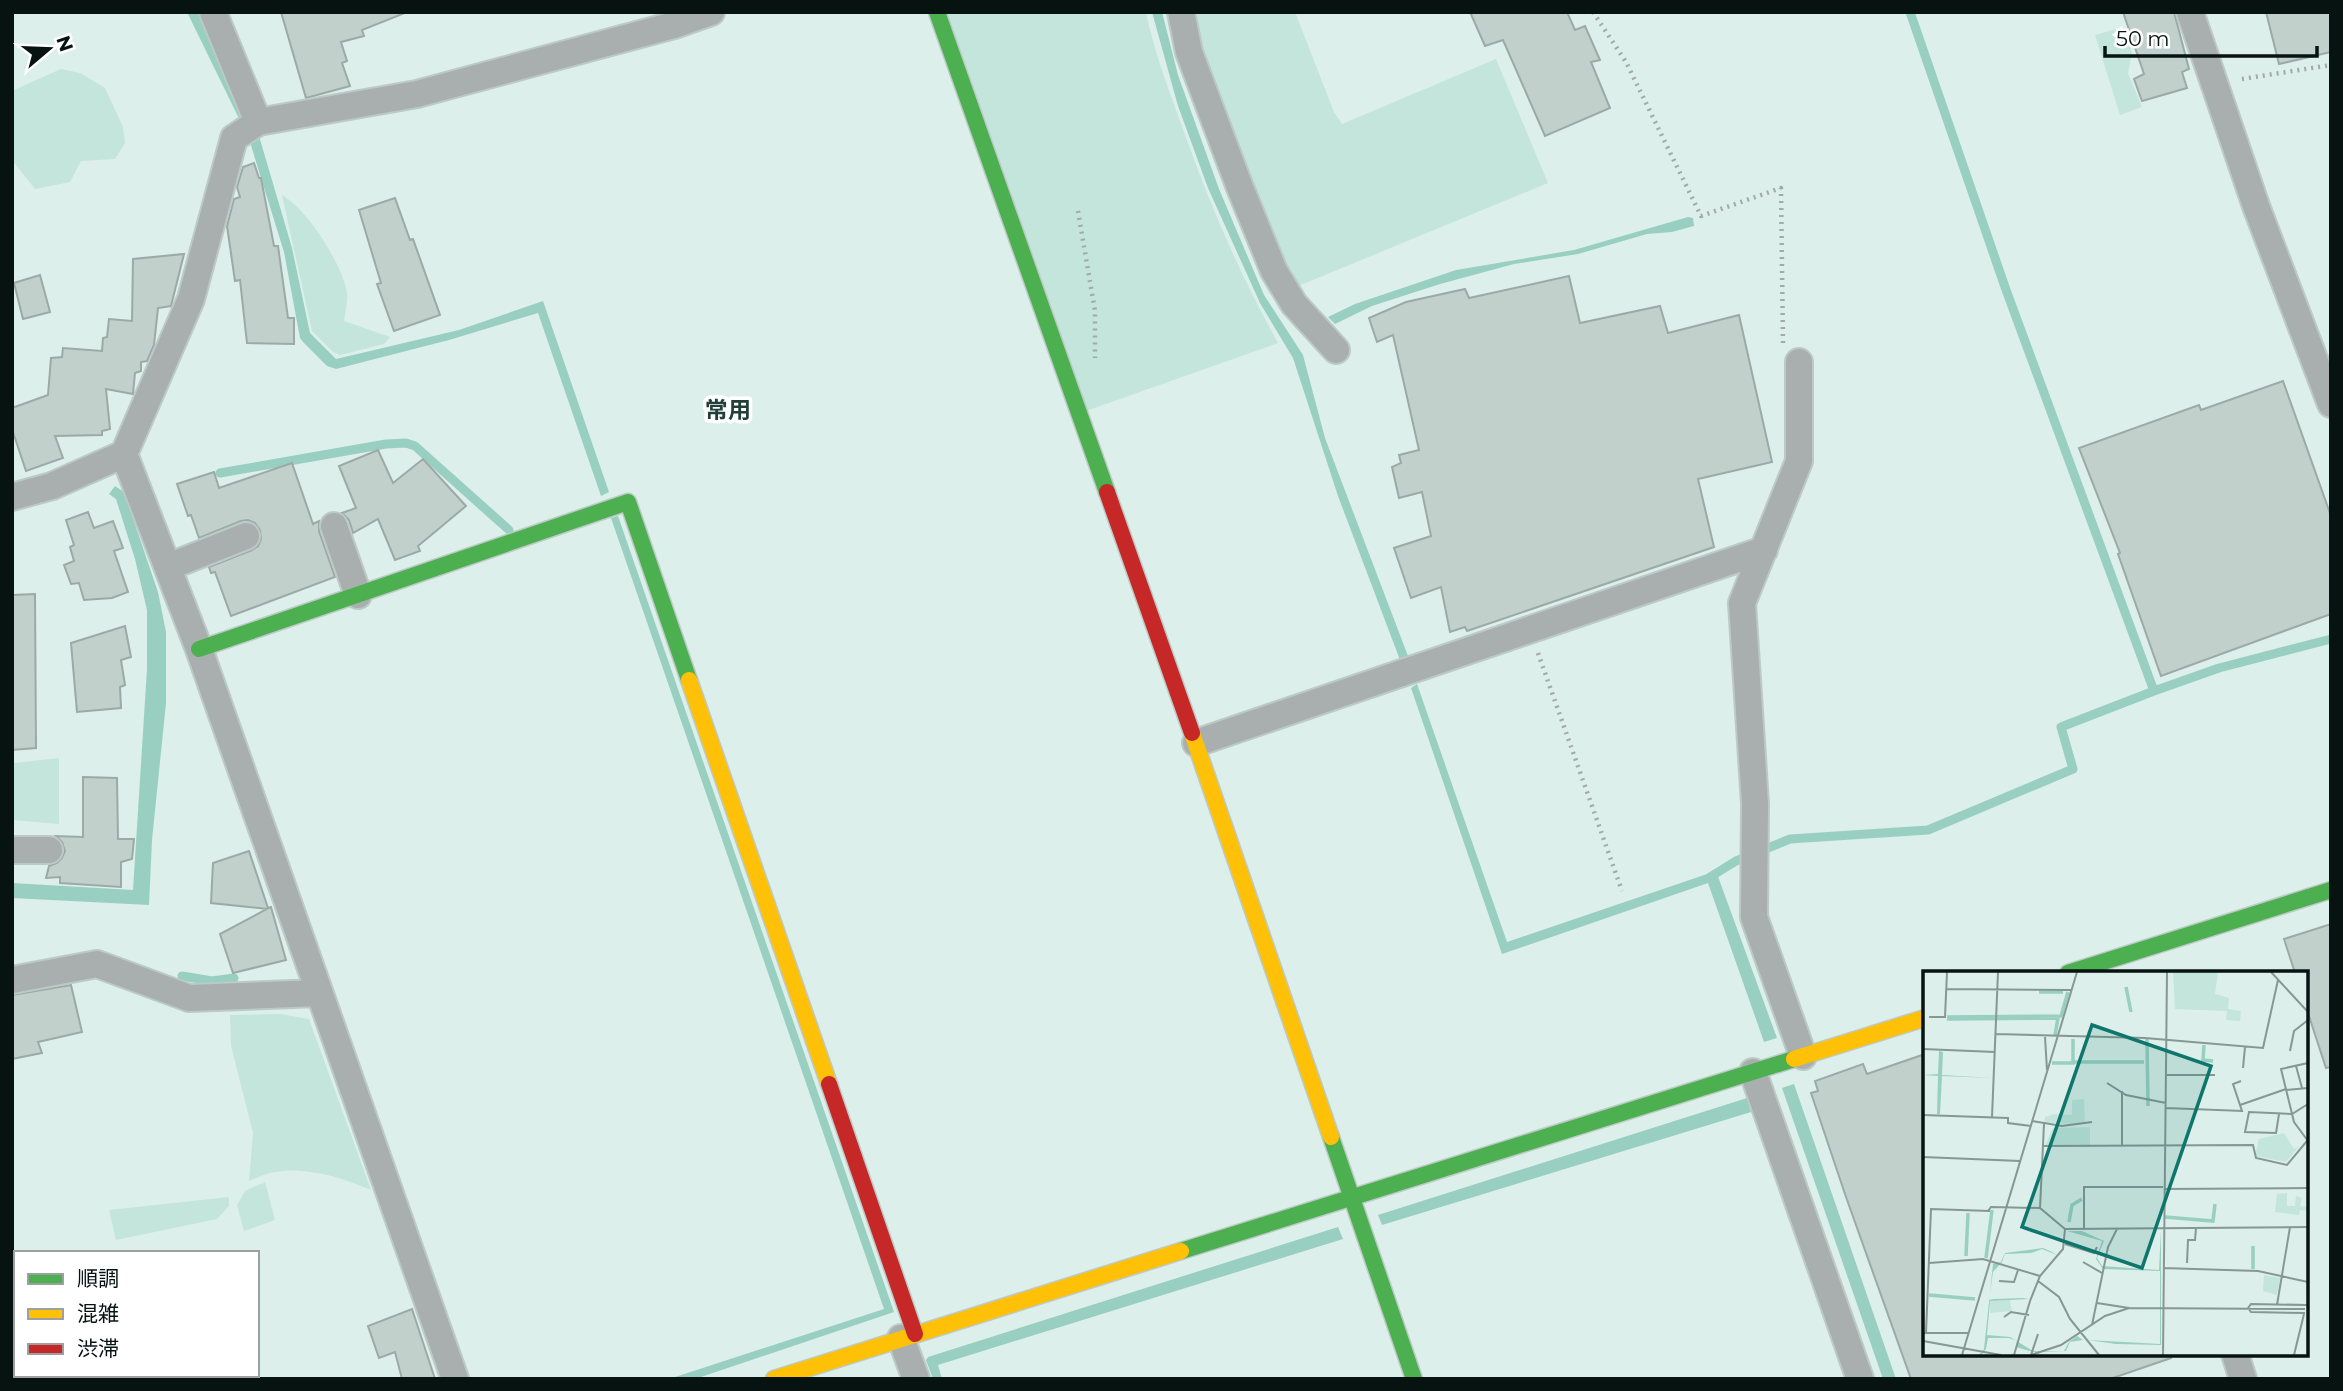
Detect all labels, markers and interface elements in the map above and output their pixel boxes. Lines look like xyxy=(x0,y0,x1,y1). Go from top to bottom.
north arrow xyxy=(14,14,84,84)
scale bar xyxy=(2105,14,2317,58)
text: 50 m xyxy=(2116,26,2170,51)
text: N xyxy=(51,33,78,55)
district label: 常用 xyxy=(705,396,751,424)
inset map xyxy=(1923,971,2308,1356)
legend xyxy=(14,1251,259,1377)
text: 順調 xyxy=(77,1266,119,1291)
text: 混雑 xyxy=(77,1301,119,1326)
text: 渋滞 xyxy=(77,1336,119,1361)

